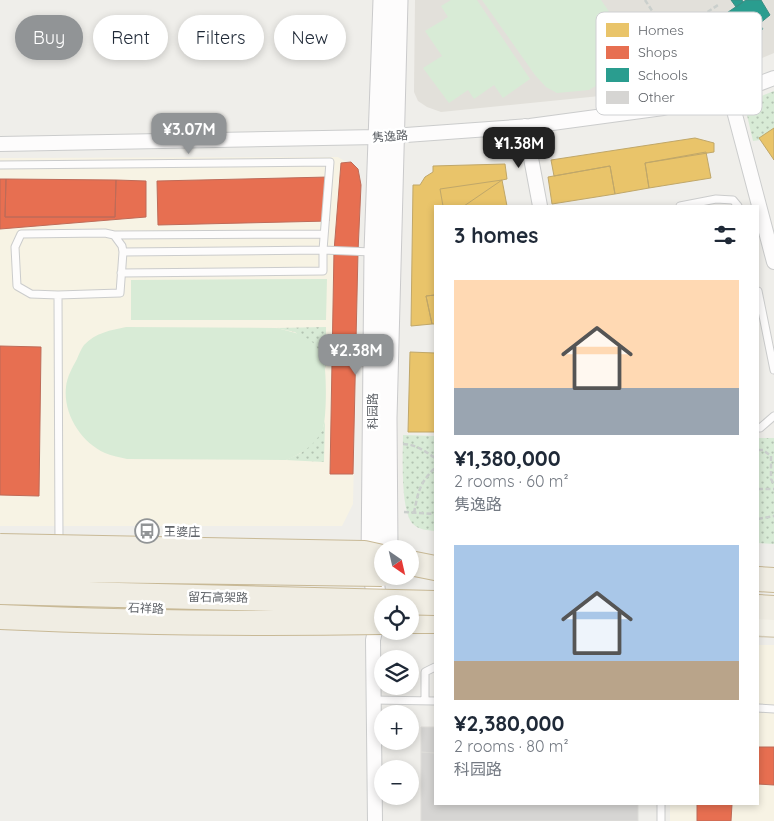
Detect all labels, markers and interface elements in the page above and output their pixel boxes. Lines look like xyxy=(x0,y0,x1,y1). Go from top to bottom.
legend xyxy=(596,12,762,115)
chip: Buy xyxy=(15,15,83,60)
chip: Rent xyxy=(93,15,168,60)
chip: Filters xyxy=(178,15,264,60)
chip: New xyxy=(274,15,346,60)
text: Homes xyxy=(638,21,684,39)
text: Shops xyxy=(638,43,677,61)
text: Schools xyxy=(638,66,688,84)
text: Other xyxy=(638,88,675,106)
pin: ¥3.07M xyxy=(148,112,230,155)
text: ¥3.07M xyxy=(162,119,216,139)
pin: ¥1.38M xyxy=(478,126,560,169)
street label: 隽逸路 xyxy=(372,127,408,145)
text: ¥1.38M xyxy=(494,133,544,153)
icon: filters xyxy=(711,221,739,249)
text: 3 homes xyxy=(454,222,538,248)
icon: home xyxy=(552,313,642,403)
pin: ¥2.38M xyxy=(315,334,397,376)
text: ¥2.38M xyxy=(329,340,383,360)
street label: 科园路 xyxy=(365,393,380,429)
text: ¥1,380,000 xyxy=(454,445,561,471)
text: 2 rooms · 60 m² xyxy=(454,471,568,491)
text: 隽逸路 xyxy=(454,494,502,514)
bus stop icon: 王婆庄 xyxy=(134,518,160,544)
place label: 王婆庄 xyxy=(164,524,200,539)
north arrow xyxy=(374,540,419,585)
map controls xyxy=(374,540,419,805)
icon: home xyxy=(552,578,642,668)
street label: 留石高架路 xyxy=(188,589,248,605)
button: locate xyxy=(374,595,419,640)
street label: 石祥路 xyxy=(128,600,164,616)
button: layers xyxy=(374,650,419,695)
button: + xyxy=(374,705,419,750)
text: ¥2,380,000 xyxy=(454,710,564,736)
text: 2 rooms · 80 m² xyxy=(454,736,569,756)
text: 科园路 xyxy=(454,759,502,779)
button: − xyxy=(374,760,419,805)

